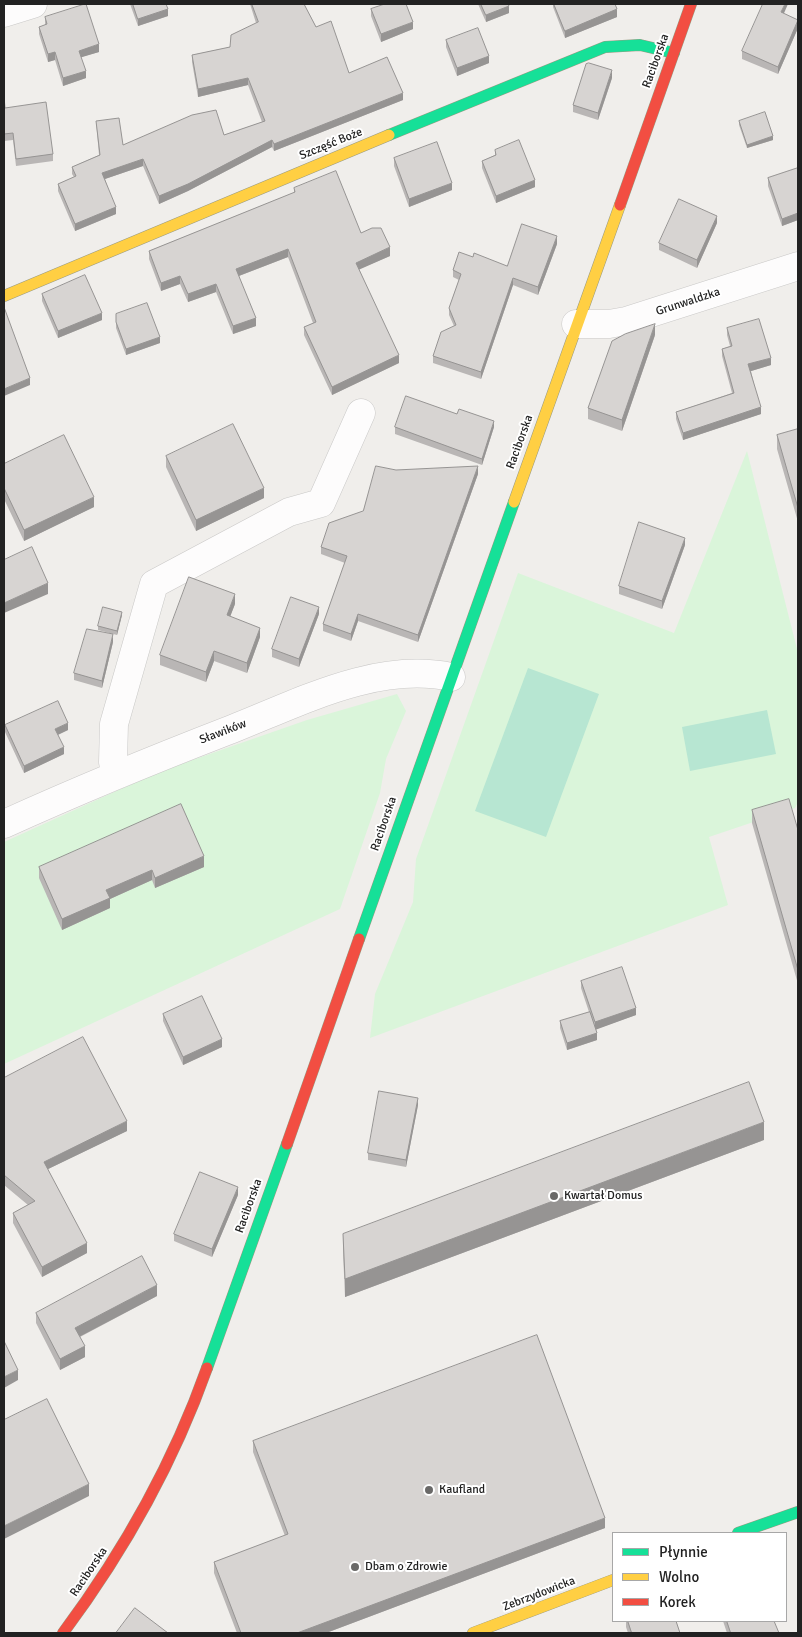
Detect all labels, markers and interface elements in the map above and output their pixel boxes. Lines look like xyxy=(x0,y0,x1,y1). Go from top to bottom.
street label: Raciborska xyxy=(640,32,672,90)
street label: Szczęść Boże xyxy=(297,125,365,163)
street label: Grunwaldzka xyxy=(654,285,722,319)
street label: Raciborska xyxy=(504,413,536,471)
street label: Sławików xyxy=(197,716,249,748)
street label: Raciborska xyxy=(368,795,400,853)
street label: Raciborska xyxy=(233,1177,265,1235)
place label: Kwartał Domus xyxy=(564,1189,643,1203)
marker: Kwartał Domus xyxy=(548,1190,560,1202)
place label: Kaufland xyxy=(439,1483,485,1497)
marker: Kaufland xyxy=(423,1484,435,1496)
legend xyxy=(612,1532,787,1622)
text: Płynnie xyxy=(659,1543,708,1561)
street label: Raciborska xyxy=(67,1545,111,1599)
place label: Dbam o Zdrowie xyxy=(365,1560,447,1574)
marker: Dbam o Zdrowie xyxy=(349,1561,361,1573)
text: Wolno xyxy=(659,1568,699,1586)
street label: Zebrzydowicka xyxy=(501,1574,577,1614)
text: Korek xyxy=(659,1593,696,1611)

